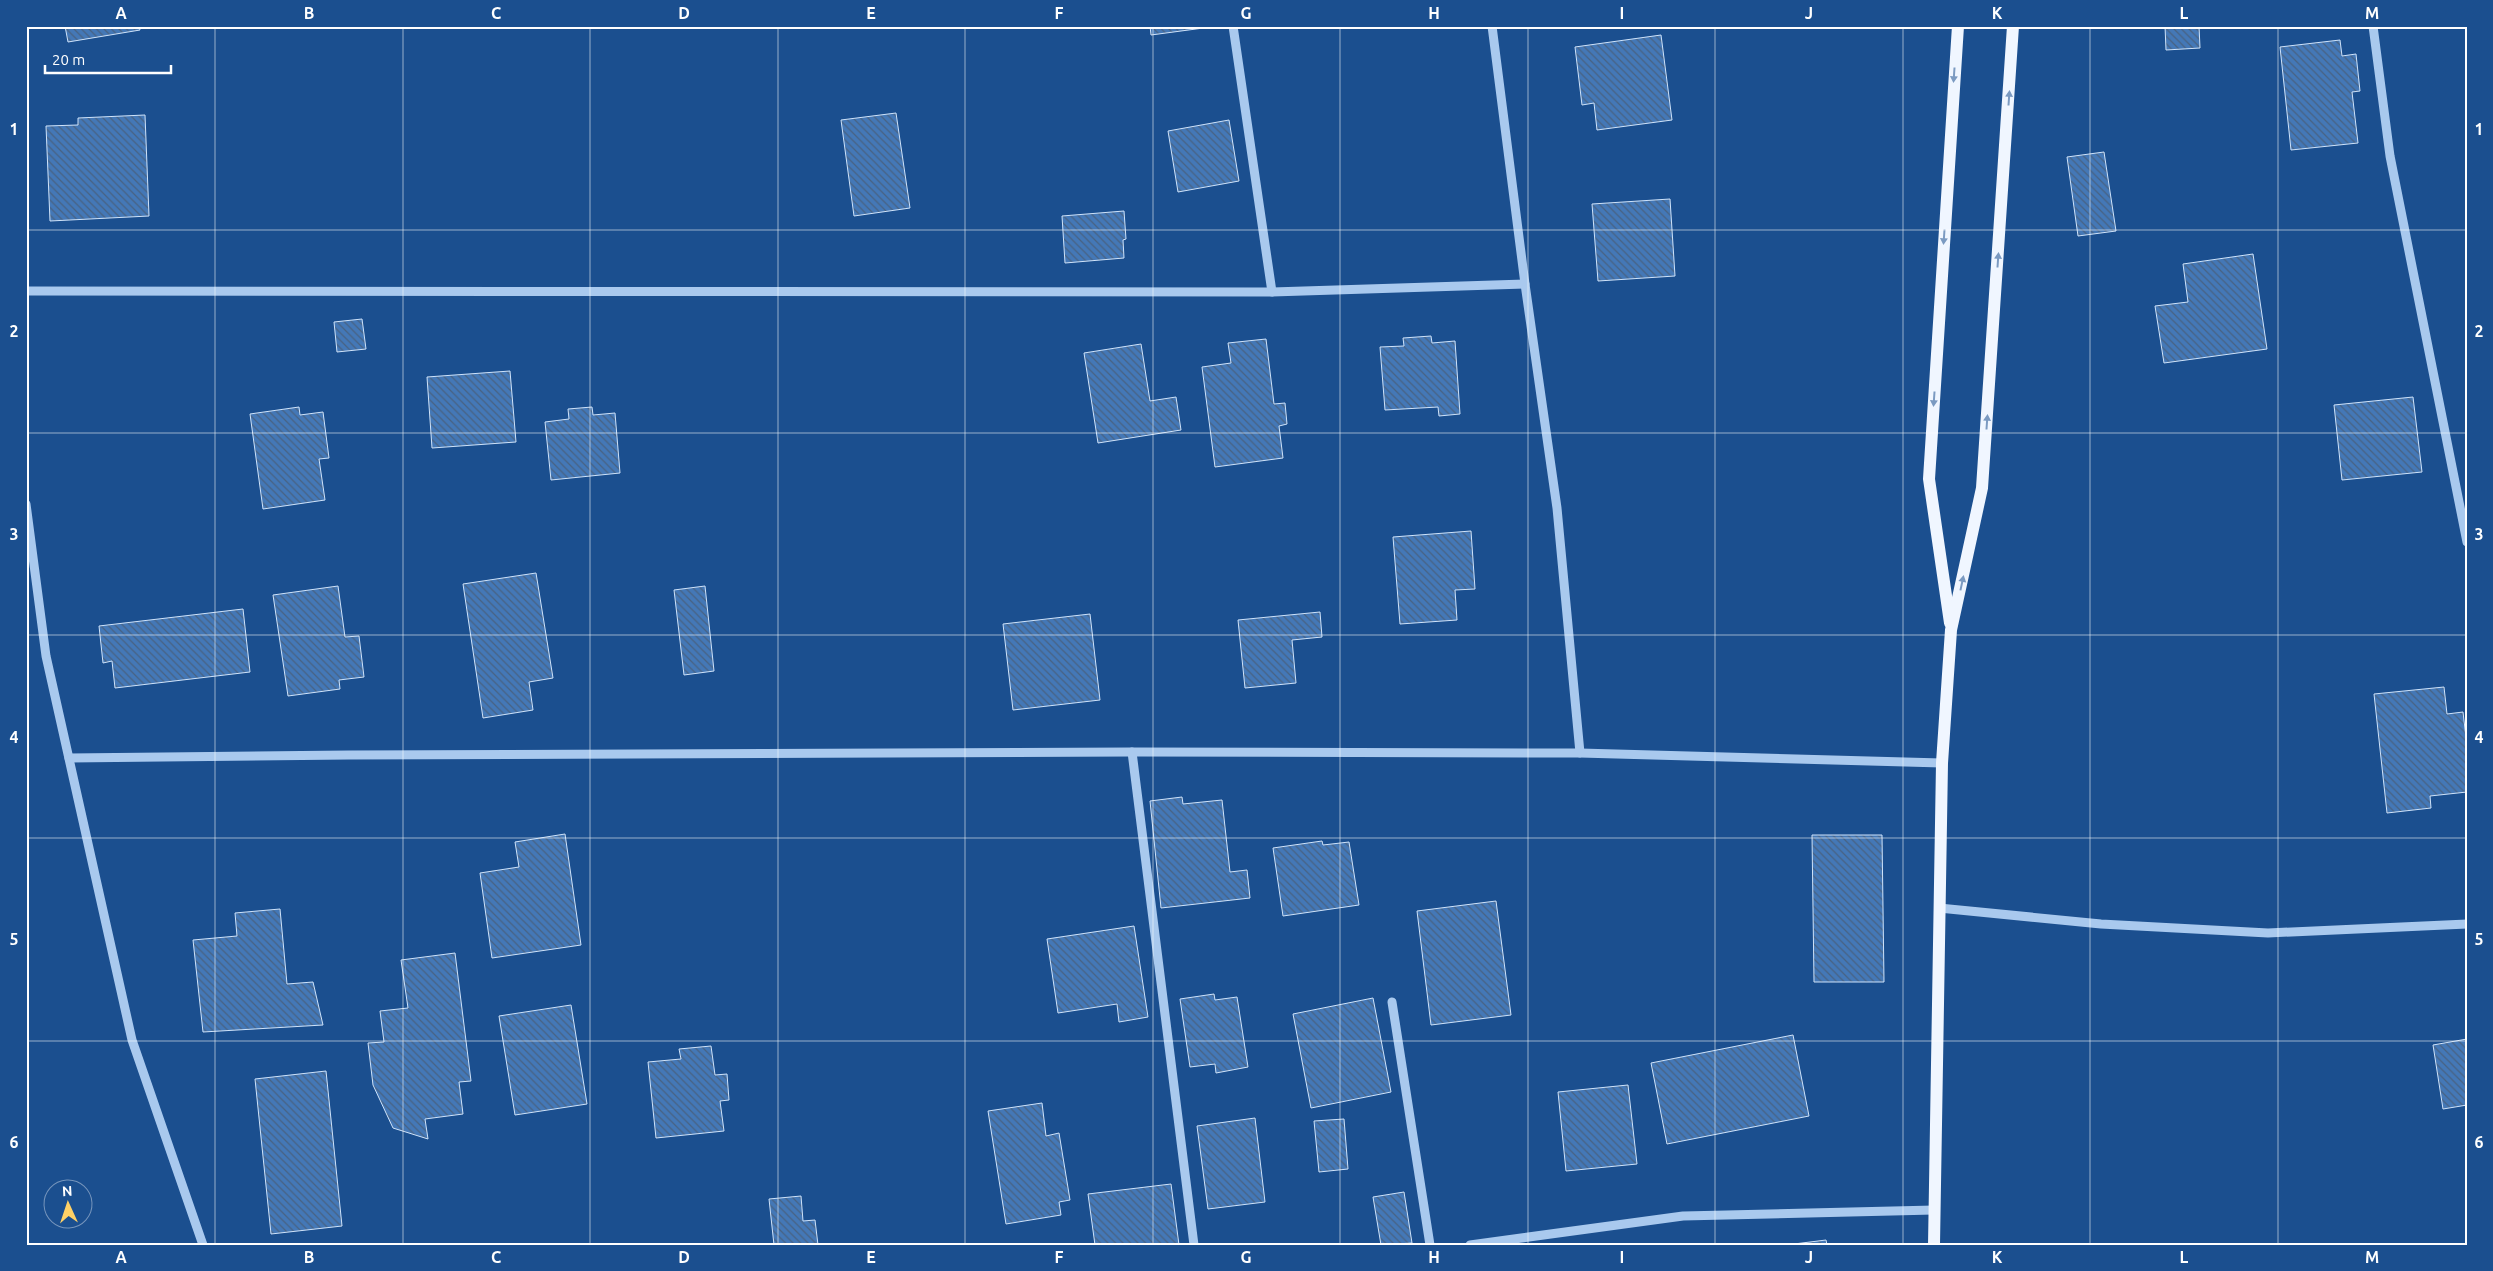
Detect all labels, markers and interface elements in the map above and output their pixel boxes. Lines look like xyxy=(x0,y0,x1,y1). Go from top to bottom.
text: A xyxy=(115,4,127,22)
text: B xyxy=(304,4,314,22)
text: C xyxy=(491,4,501,22)
text: D xyxy=(678,4,690,22)
text: E xyxy=(866,4,876,22)
text: F xyxy=(1055,4,1064,22)
text: G xyxy=(1240,4,1252,22)
text: H xyxy=(1428,4,1440,22)
text: I xyxy=(1620,4,1624,22)
text: J xyxy=(1805,4,1813,22)
text: K xyxy=(1992,4,2003,22)
text: L xyxy=(2180,4,2189,22)
text: M xyxy=(2365,4,2379,22)
scale bar xyxy=(45,42,171,74)
text: 20 m xyxy=(52,51,85,68)
one-way arrow xyxy=(1950,67,1958,83)
one-way arrow xyxy=(2005,90,2013,106)
text: 1 xyxy=(9,120,19,138)
text: 1 xyxy=(2474,120,2484,138)
one-way arrow xyxy=(1940,229,1948,245)
one-way arrow xyxy=(1994,252,2002,268)
text: 2 xyxy=(9,322,19,340)
text: 2 xyxy=(2474,322,2484,340)
one-way arrow xyxy=(1929,392,1937,408)
one-way arrow xyxy=(1983,414,1991,430)
text: 3 xyxy=(9,525,19,543)
text: 3 xyxy=(2474,525,2484,543)
one-way arrow xyxy=(1958,575,1966,590)
text: 4 xyxy=(9,728,19,746)
text: 4 xyxy=(2474,728,2484,746)
text: 5 xyxy=(9,930,19,948)
text: 5 xyxy=(2474,930,2484,948)
text: 6 xyxy=(9,1133,19,1151)
text: 6 xyxy=(2474,1133,2484,1151)
north arrow xyxy=(42,1178,92,1228)
text: N xyxy=(62,1183,73,1199)
text: A xyxy=(115,1248,127,1266)
text: B xyxy=(304,1248,314,1266)
text: C xyxy=(491,1248,501,1266)
text: D xyxy=(678,1248,690,1266)
text: E xyxy=(866,1248,876,1266)
text: F xyxy=(1055,1248,1064,1266)
text: G xyxy=(1240,1248,1252,1266)
text: H xyxy=(1428,1248,1440,1266)
text: I xyxy=(1620,1248,1624,1266)
text: J xyxy=(1805,1248,1813,1266)
text: K xyxy=(1992,1248,2003,1266)
text: L xyxy=(2180,1248,2189,1266)
text: M xyxy=(2365,1248,2379,1266)

